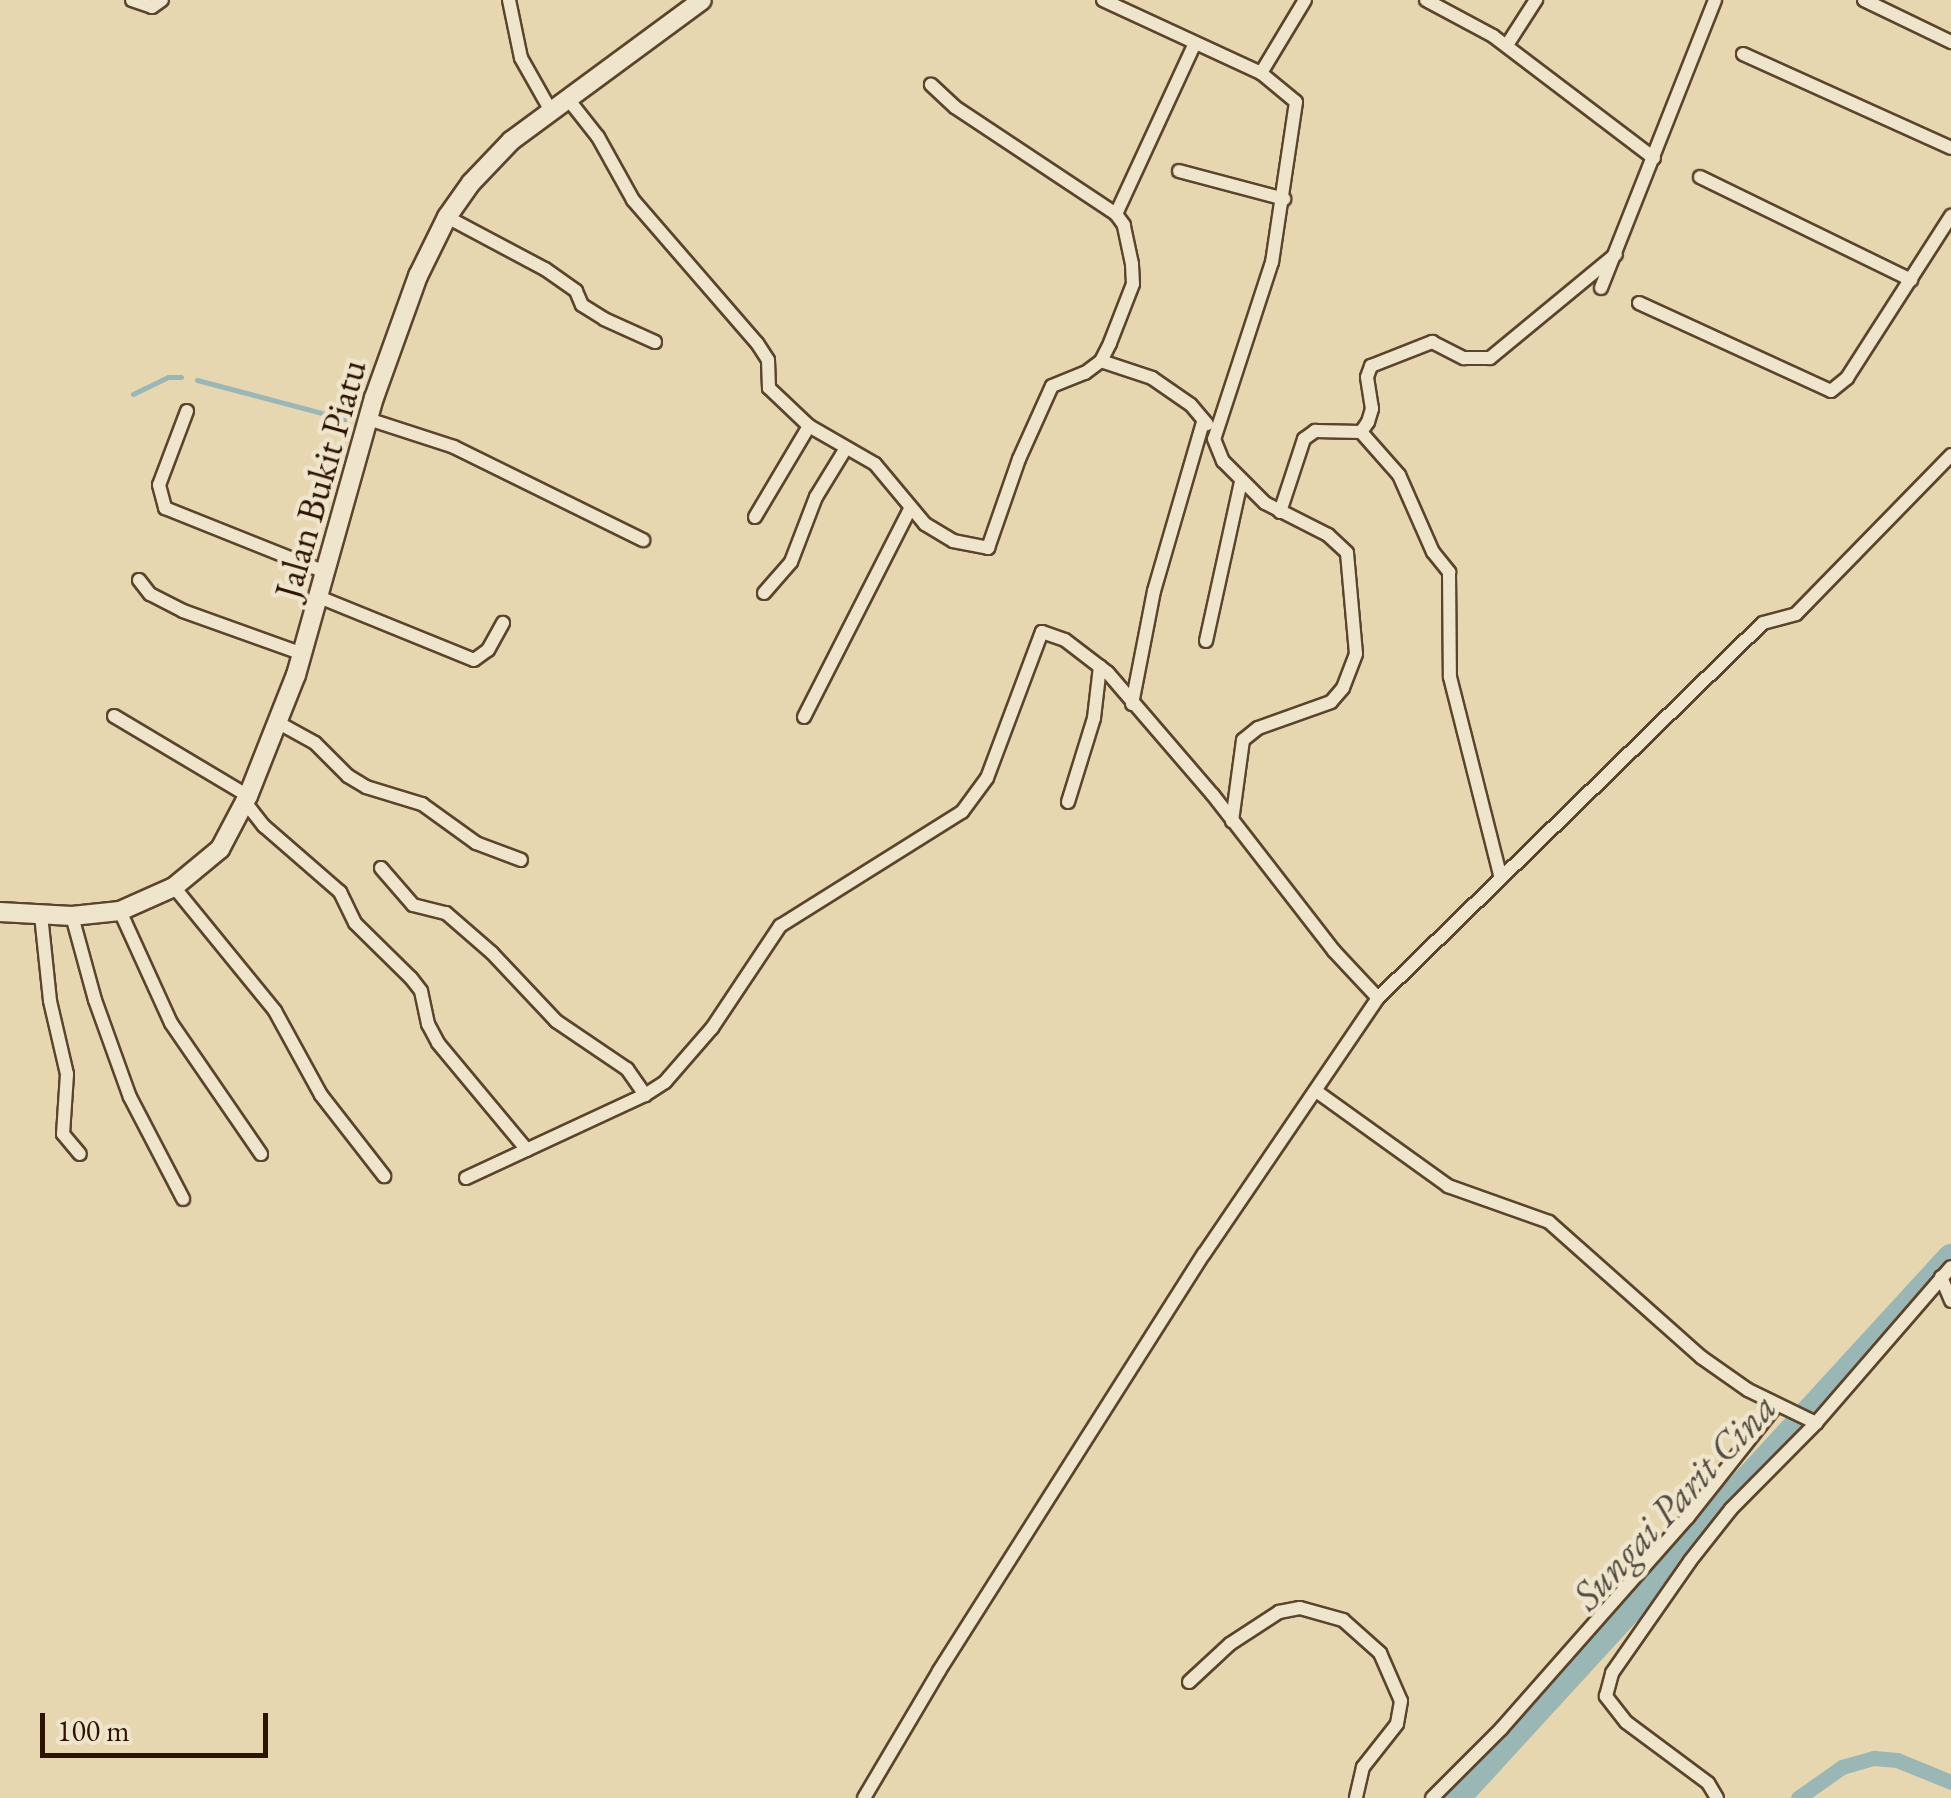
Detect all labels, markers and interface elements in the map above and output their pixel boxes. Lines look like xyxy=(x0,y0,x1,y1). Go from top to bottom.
street label: Jalan Bukit Piatu xyxy=(264,354,376,604)
water label: Sungai Parit Cina xyxy=(1562,1383,1786,1619)
scale bar xyxy=(45,1693,272,1755)
text: 100 m xyxy=(57,1711,130,1750)

